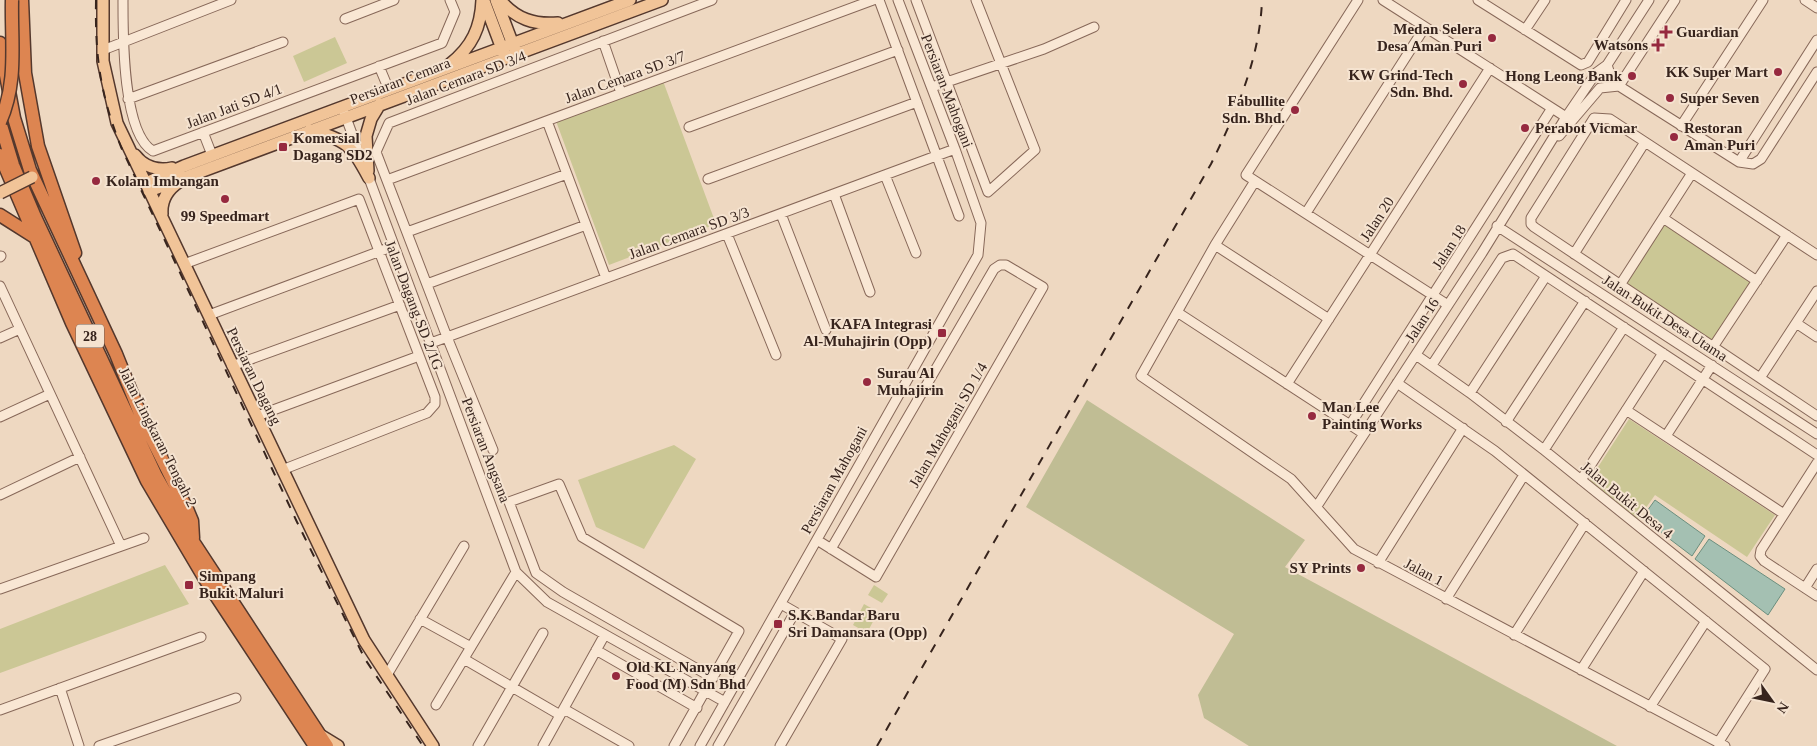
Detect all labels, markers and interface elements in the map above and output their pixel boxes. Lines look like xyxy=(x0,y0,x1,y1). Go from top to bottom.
place label: Medan Selera Desa Aman Puri xyxy=(1377,21,1482,54)
place label: Guardian xyxy=(1676,24,1739,40)
marker: Guardian xyxy=(1660,26,1672,38)
street label: Persiaran Mahogani xyxy=(918,32,976,150)
marker: Medan Selera Desa Aman Puri xyxy=(1486,32,1498,44)
place label: Watsons xyxy=(1594,37,1648,53)
marker: Watsons xyxy=(1652,39,1664,51)
street label: Jalan Cemara SD 3/4 xyxy=(404,48,529,108)
street label: Jalan Cemara SD 3/7 xyxy=(563,48,688,106)
street label: Persiaran Cemara xyxy=(348,54,453,107)
place label: KK Super Mart xyxy=(1666,64,1768,80)
marker: KK Super Mart xyxy=(1772,66,1784,78)
place label: KW Grind-Tech Sdn. Bhd. xyxy=(1348,67,1454,100)
place label: Hong Leong Bank xyxy=(1505,68,1623,84)
marker: Hong Leong Bank xyxy=(1626,70,1638,82)
marker: KW Grind-Tech Sdn. Bhd. xyxy=(1457,78,1469,90)
street label: Jalan Jati SD 4/1 xyxy=(184,80,284,132)
place label: Super Seven xyxy=(1680,90,1760,106)
marker: Super Seven xyxy=(1664,92,1676,104)
place label: Fabullite Sdn. Bhd. xyxy=(1222,93,1285,126)
marker: Fabullite Sdn. Bhd. xyxy=(1289,104,1301,116)
place label: Perabot Vicmar xyxy=(1535,120,1637,136)
place label: Restoran Aman Puri xyxy=(1684,120,1755,153)
marker: Perabot Vicmar xyxy=(1519,122,1531,134)
place label: Komersial Dagang SD2 xyxy=(293,130,373,163)
marker: Restoran Aman Puri xyxy=(1668,131,1680,143)
marker: Komersial Dagang SD2 xyxy=(277,141,289,153)
place label: Kolam Imbangan xyxy=(106,173,220,189)
marker: Kolam Imbangan xyxy=(90,175,102,187)
marker: 99 Speedmart xyxy=(219,193,231,205)
street label: Jalan 20 xyxy=(1357,194,1397,244)
street label: Jalan Cemara SD 3/3 xyxy=(627,204,751,262)
place label: 99 Speedmart xyxy=(181,208,269,224)
street label: Jalan 18 xyxy=(1429,222,1469,272)
street label: Jalan Dagang SD 2/1G xyxy=(382,238,446,372)
street label: Jalan Bukit Desa Utama xyxy=(1600,272,1731,364)
street label: Jalan 16 xyxy=(1402,294,1442,345)
place label: KAFA Integrasi Al-Muhajirin (Opp) xyxy=(803,316,932,350)
road number: 28 xyxy=(76,324,104,348)
street label: Persiaran Dagang xyxy=(224,325,285,428)
marker: KAFA Integrasi Al-Muhajirin (Opp) xyxy=(936,327,948,339)
street label: Jalan Mahogani SD 1/4 xyxy=(906,359,990,490)
street label: Jalan Lingkaran Tengah 2 xyxy=(116,364,200,510)
place label: Surau Al Muhajirin xyxy=(877,365,944,398)
marker: Surau Al Muhajirin xyxy=(861,376,873,388)
street label: Persiaran Angsana xyxy=(459,395,514,505)
place label: Man Lee Painting Works xyxy=(1322,399,1422,432)
marker: Man Lee Painting Works xyxy=(1306,410,1318,422)
street label: Persiaran Mahogani xyxy=(798,423,870,537)
street label: Jalan Bukit Desa 4 xyxy=(1578,458,1676,542)
street label: Jalan 1 xyxy=(1402,555,1446,589)
place label: SY Prints xyxy=(1289,560,1351,576)
marker: SY Prints xyxy=(1355,562,1367,574)
place label: Simpang Bukit Maluri xyxy=(199,568,284,601)
marker: Simpang Bukit Maluri xyxy=(183,579,195,591)
place label: S.K.Bandar Baru Sri Damansara (Opp) xyxy=(788,607,927,641)
marker: S.K.Bandar Baru Sri Damansara (Opp) xyxy=(772,618,784,630)
place label: Old KL Nanyang Food (M) Sdn Bhd xyxy=(626,659,746,693)
marker: Old KL Nanyang Food (M) Sdn Bhd xyxy=(610,670,622,682)
north arrow xyxy=(1747,676,1797,726)
text: N xyxy=(1773,699,1792,716)

